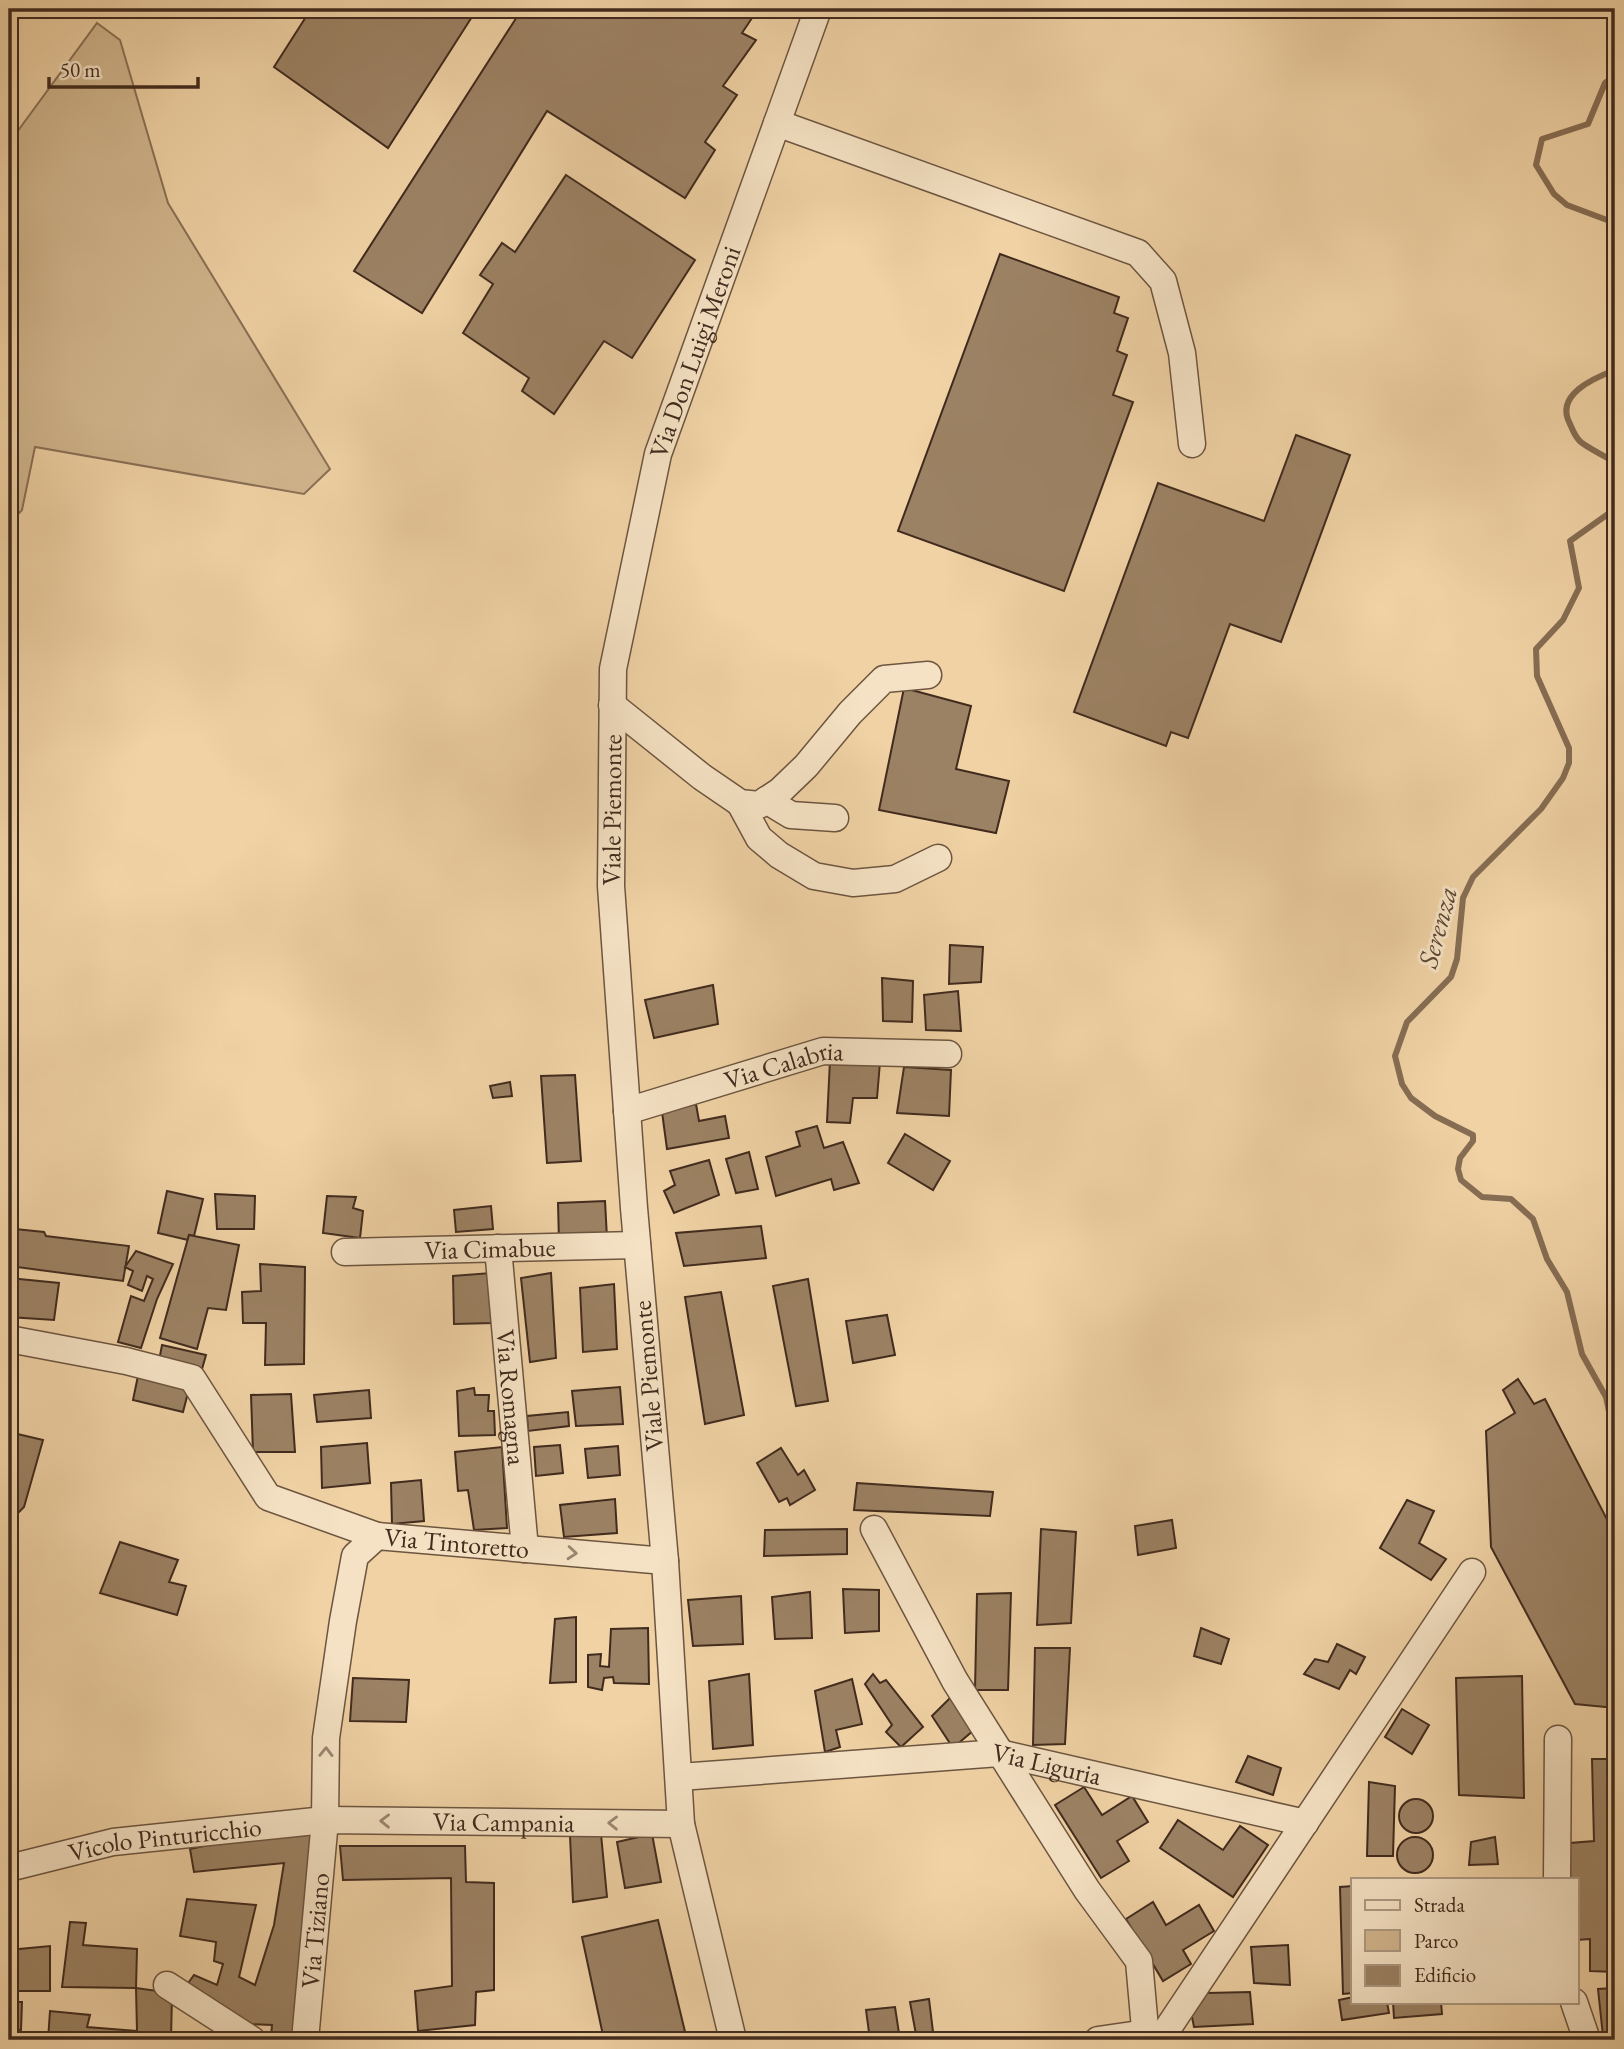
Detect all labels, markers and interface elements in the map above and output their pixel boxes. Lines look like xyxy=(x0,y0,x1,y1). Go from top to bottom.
scale bar xyxy=(49,46,198,90)
text: 50 m xyxy=(60,56,101,83)
street label: Via Don Luigi Meroni xyxy=(641,241,748,463)
street label: Viale Piemonte xyxy=(594,734,629,886)
water label: Serenza xyxy=(1409,882,1465,973)
street label: Via Calabria xyxy=(720,1034,845,1097)
street label: Via Cimabue xyxy=(424,1230,556,1267)
street label: Viale Piemonte xyxy=(624,1299,672,1453)
street label: Via Romagna xyxy=(488,1328,534,1467)
street label: Via Tintoretto xyxy=(383,1520,531,1566)
one-way arrow xyxy=(567,1545,578,1560)
street label: Via Liguria xyxy=(989,1735,1105,1793)
one-way arrow xyxy=(318,1746,334,1757)
street label: Via Campania xyxy=(433,1804,575,1840)
street label: Vicolo Pinturicchio xyxy=(65,1810,263,1870)
one-way arrow xyxy=(380,1813,390,1829)
one-way arrow xyxy=(607,1815,618,1831)
street label: Via Tiziano xyxy=(293,1871,337,1990)
legend xyxy=(1351,1878,1578,2004)
text: Strada xyxy=(1414,1891,1465,1918)
text: Parco xyxy=(1414,1927,1458,1954)
text: Edificio xyxy=(1414,1961,1476,1988)

